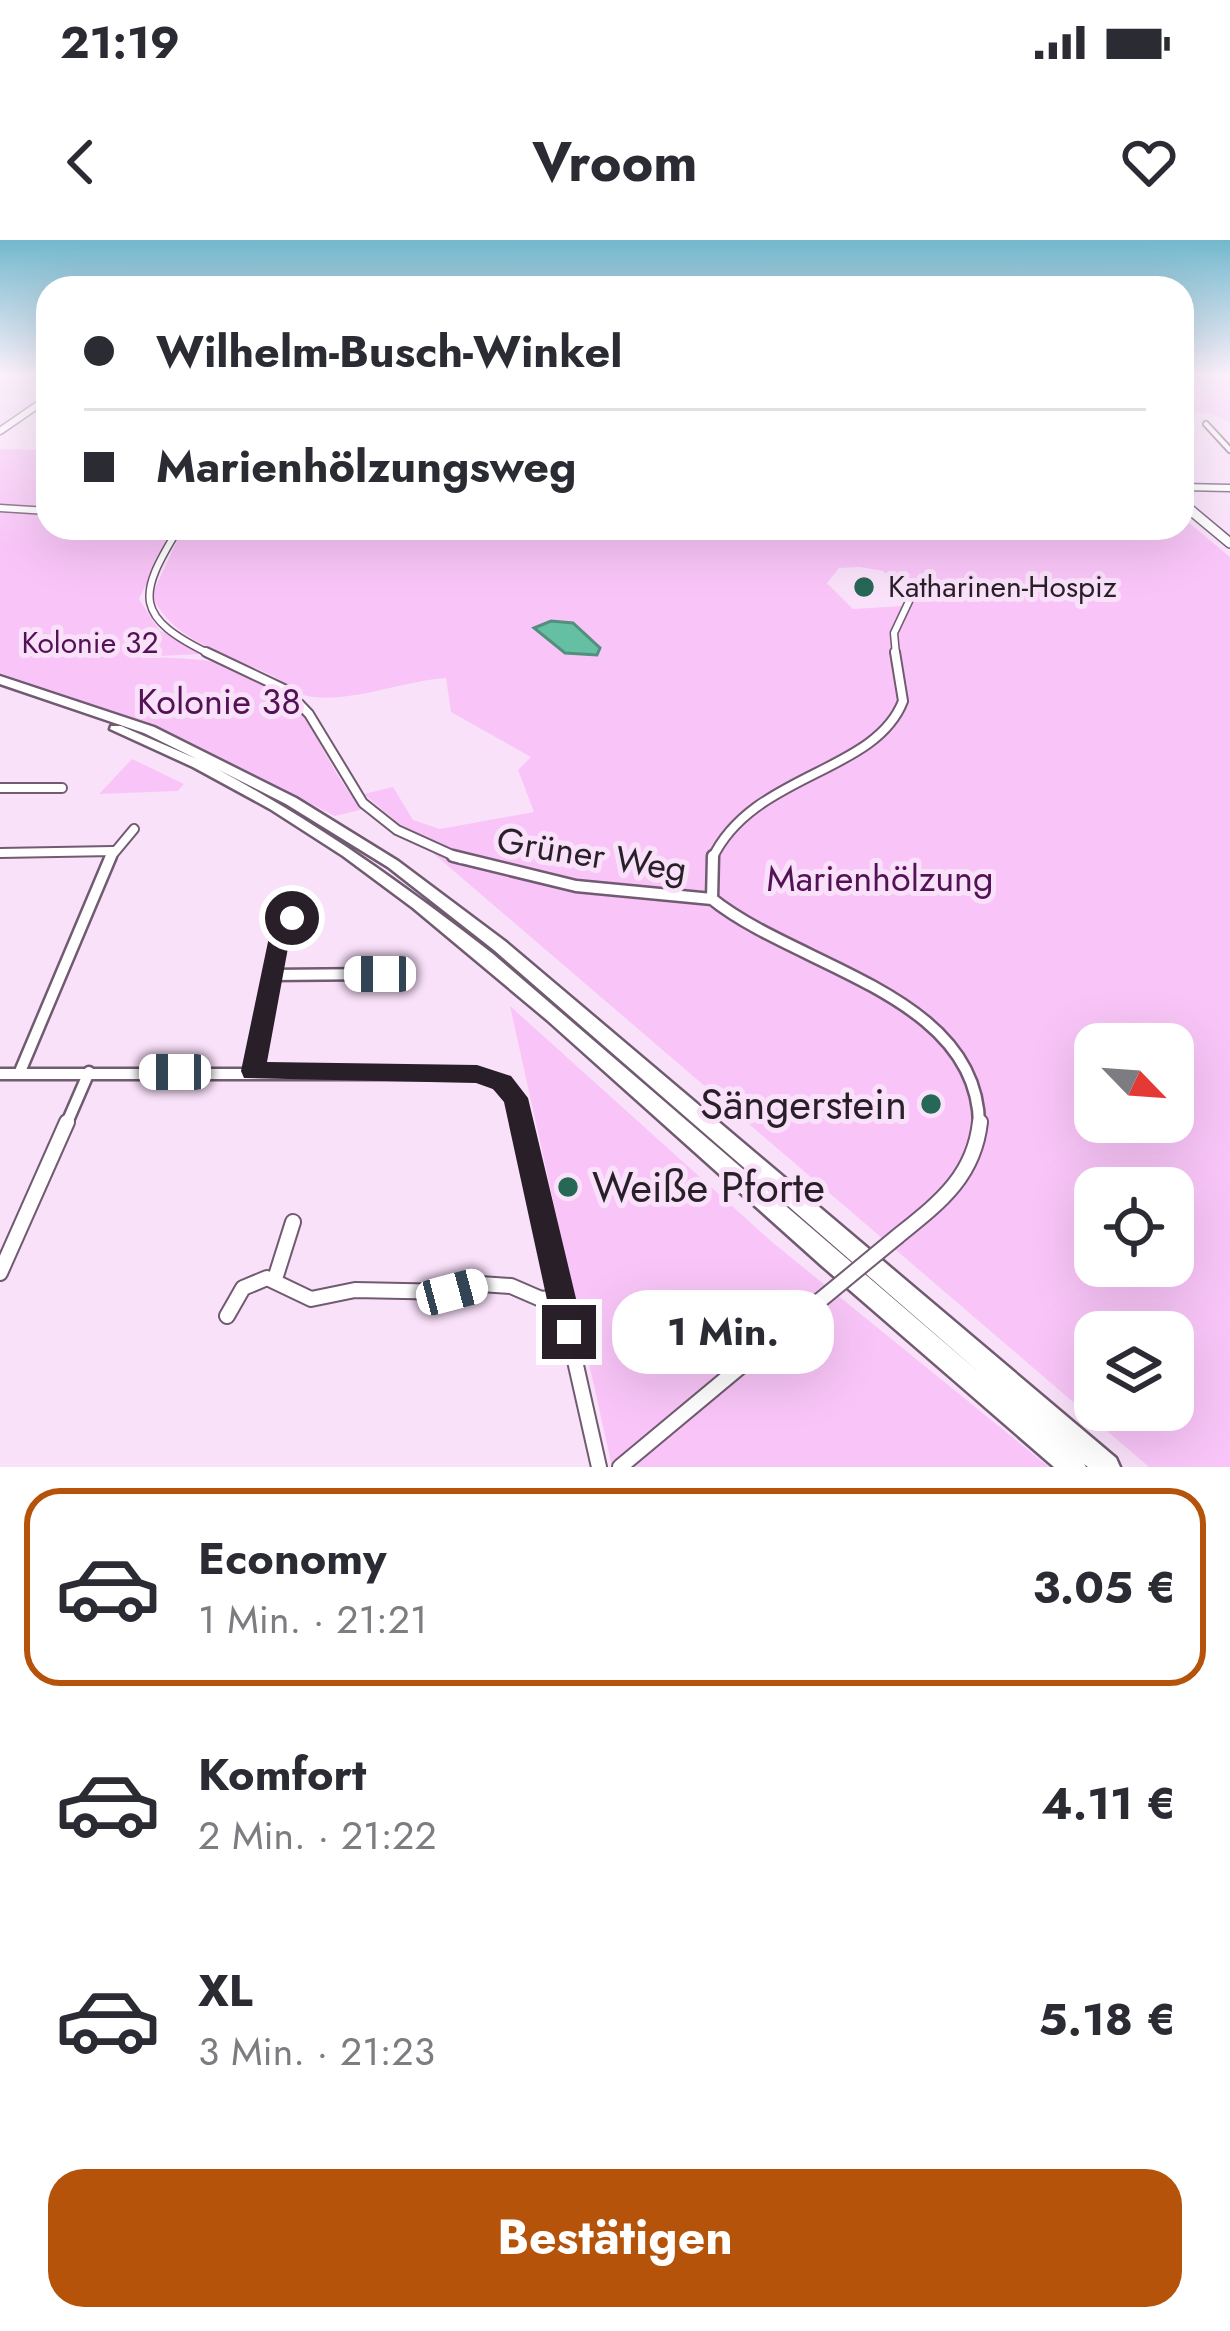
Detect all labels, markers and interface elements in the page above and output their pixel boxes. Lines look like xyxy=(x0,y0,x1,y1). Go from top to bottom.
text: 21:19 xyxy=(60,10,180,75)
text: Vroom xyxy=(532,123,698,201)
icon: back xyxy=(48,129,114,195)
icon: heart xyxy=(1116,129,1182,195)
text: Wilhelm-Busch-Winkel xyxy=(156,319,622,384)
text: Marienhölzungsweg xyxy=(156,434,577,499)
place label: Katharinen-Hospiz xyxy=(888,565,1117,608)
marker: Katharinen-Hospiz xyxy=(851,574,877,600)
park label: Kolonie 32 xyxy=(21,621,159,664)
park label: Kolonie 38 xyxy=(137,675,301,727)
street label: Grüner Weg xyxy=(493,813,691,895)
park label: Marienhölzung xyxy=(767,852,993,904)
route start xyxy=(265,891,319,945)
car xyxy=(344,956,416,992)
north arrow xyxy=(1074,1023,1194,1143)
map controls xyxy=(1074,1023,1194,1431)
car xyxy=(139,1054,211,1090)
place label: Sängerstein xyxy=(700,1074,907,1135)
marker: Sängerstein xyxy=(918,1091,944,1117)
place label: Weiße Pforte xyxy=(592,1157,825,1218)
button: locate xyxy=(1074,1167,1194,1287)
marker: Weiße Pforte xyxy=(555,1174,581,1200)
car xyxy=(413,1265,491,1319)
callout: 1 Min. xyxy=(611,1290,833,1374)
text: 1 Min. xyxy=(667,1303,779,1360)
route end xyxy=(542,1305,596,1359)
button: layers xyxy=(1074,1311,1194,1431)
text: Economy xyxy=(198,1526,386,1591)
icon: car xyxy=(54,1533,162,1641)
text: 3.05 € xyxy=(1032,1555,1176,1620)
text: 1 Min. · 21:21 xyxy=(198,1591,427,1648)
text: Komfort xyxy=(198,1742,366,1807)
icon: car xyxy=(54,1749,162,1857)
text: 4.11 € xyxy=(1041,1771,1176,1836)
text: 2 Min. · 21:22 xyxy=(198,1807,437,1864)
text: XL xyxy=(198,1958,253,2023)
icon: car xyxy=(54,1965,162,2073)
text: 5.18 € xyxy=(1038,1987,1176,2052)
text: 3 Min. · 21:23 xyxy=(198,2023,435,2080)
button: Bestätigen xyxy=(48,2169,1182,2307)

